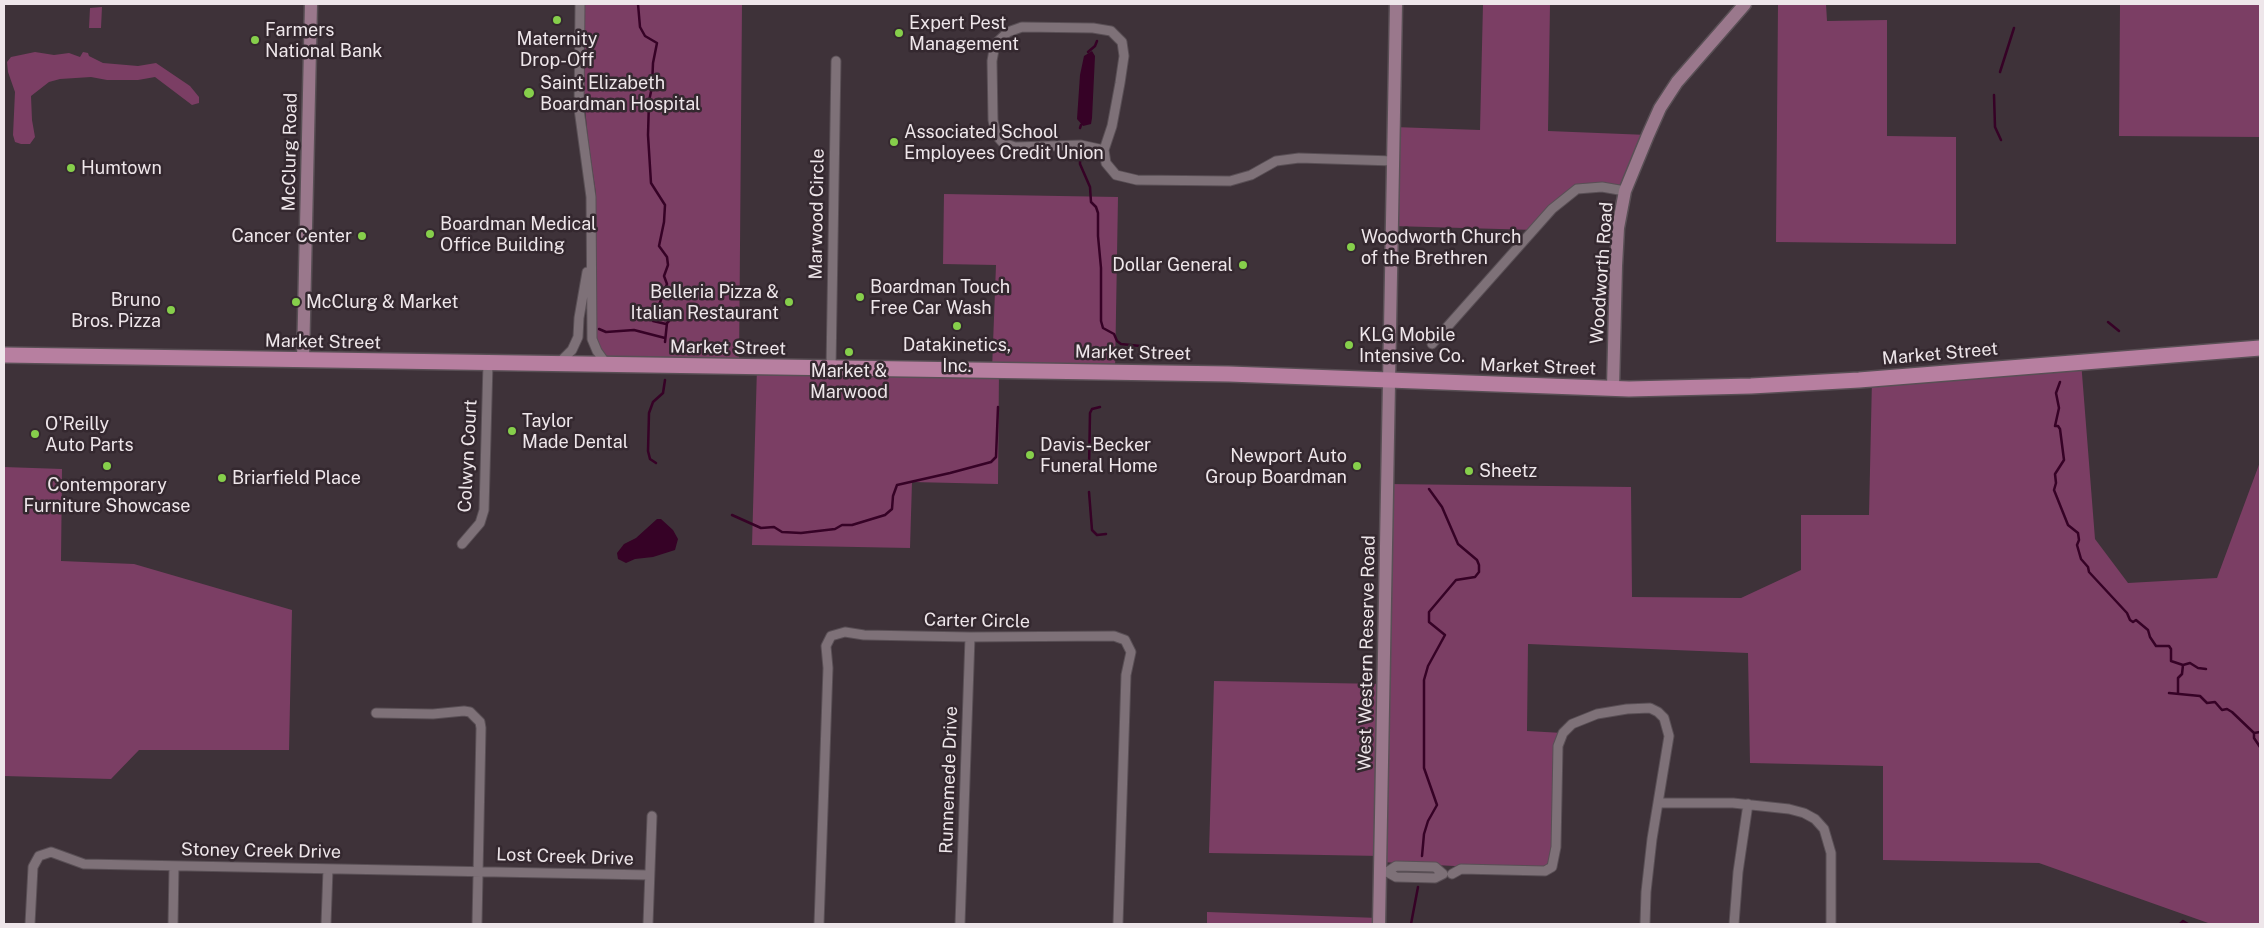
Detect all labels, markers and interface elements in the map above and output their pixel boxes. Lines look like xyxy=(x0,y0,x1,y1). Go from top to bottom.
place label: Expert Pest Management xyxy=(909,12,1019,54)
marker: Maternity Drop-Off xyxy=(551,14,563,26)
place label: Farmers National Bank xyxy=(265,19,382,62)
marker: Expert Pest Management xyxy=(893,27,905,39)
place label: Maternity Drop-Off xyxy=(517,28,597,70)
marker: Farmers National Bank xyxy=(249,34,261,46)
place label: Saint Elizabeth Boardman Hospital xyxy=(540,72,701,115)
marker: Saint Elizabeth Boardman Hospital xyxy=(522,86,536,100)
street label: McClurg Road xyxy=(278,92,302,212)
place label: Associated School Employees Credit Union xyxy=(904,121,1104,163)
marker: Associated School Employees Credit Union xyxy=(888,136,900,148)
street label: Marwood Circle xyxy=(805,148,829,280)
place label: Humtown xyxy=(81,157,162,179)
marker: Humtown xyxy=(65,162,77,174)
street label: Woodworth Road xyxy=(1586,201,1618,345)
place label: Boardman Medical Office Building xyxy=(440,213,597,255)
place label: Cancer Center xyxy=(232,225,352,247)
place label: Woodworth Church of the Brethren xyxy=(1361,226,1521,268)
marker: Boardman Medical Office Building xyxy=(424,228,436,240)
marker: Cancer Center xyxy=(356,230,368,242)
marker: Woodworth Church of the Brethren xyxy=(1345,241,1357,253)
place label: Dollar General xyxy=(1112,254,1233,276)
marker: Dollar General xyxy=(1237,259,1249,271)
place label: Boardman Touch Free Car Wash xyxy=(870,276,1010,318)
place label: Belleria Pizza & Italian Restaurant xyxy=(631,281,779,324)
place label: Bruno Bros. Pizza xyxy=(71,289,161,332)
place label: McClurg & Market xyxy=(306,291,459,313)
marker: Boardman Touch Free Car Wash xyxy=(854,291,866,303)
marker: McClurg & Market xyxy=(290,296,302,308)
marker: Belleria Pizza & Italian Restaurant xyxy=(783,296,795,308)
marker: Bruno Bros. Pizza xyxy=(165,304,177,316)
marker: Datakinetics, Inc. xyxy=(951,320,963,332)
place label: KLG Mobile Intensive Co. xyxy=(1359,324,1465,366)
street label: Market Street xyxy=(265,330,381,354)
place label: Datakinetics, Inc. xyxy=(903,334,1011,376)
street label: Market Street xyxy=(670,336,786,360)
street label: Market Street xyxy=(1881,338,1999,370)
marker: KLG Mobile Intensive Co. xyxy=(1343,339,1355,351)
street label: Market Street xyxy=(1075,341,1191,365)
marker: Market & Marwood xyxy=(843,346,855,358)
street label: Market Street xyxy=(1480,354,1596,380)
place label: Market & Marwood xyxy=(810,360,888,402)
street label: Colwyn Court xyxy=(454,399,482,513)
place label: Taylor Made Dental xyxy=(522,410,628,452)
place label: O'Reilly Auto Parts xyxy=(45,413,133,456)
marker: Taylor Made Dental xyxy=(506,425,518,437)
marker: O'Reilly Auto Parts xyxy=(29,428,41,440)
place label: Davis-Becker Funeral Home xyxy=(1040,434,1158,476)
place label: Newport Auto Group Boardman xyxy=(1205,445,1347,488)
marker: Davis-Becker Funeral Home xyxy=(1024,449,1036,461)
marker: Contemporary Furniture Showcase xyxy=(101,460,113,472)
marker: Newport Auto Group Boardman xyxy=(1351,460,1363,472)
place label: Sheetz xyxy=(1479,460,1537,482)
marker: Sheetz xyxy=(1463,465,1475,477)
place label: Briarfield Place xyxy=(232,467,361,489)
marker: Briarfield Place xyxy=(216,472,228,484)
place label: Contemporary Furniture Showcase xyxy=(23,474,191,516)
street label: West Western Reserve Road xyxy=(1354,535,1380,771)
street label: Carter Circle xyxy=(924,609,1030,633)
street label: Runnemede Drive xyxy=(936,706,962,854)
street label: Stoney Creek Drive xyxy=(181,839,341,863)
street label: Lost Creek Drive xyxy=(496,844,634,870)

